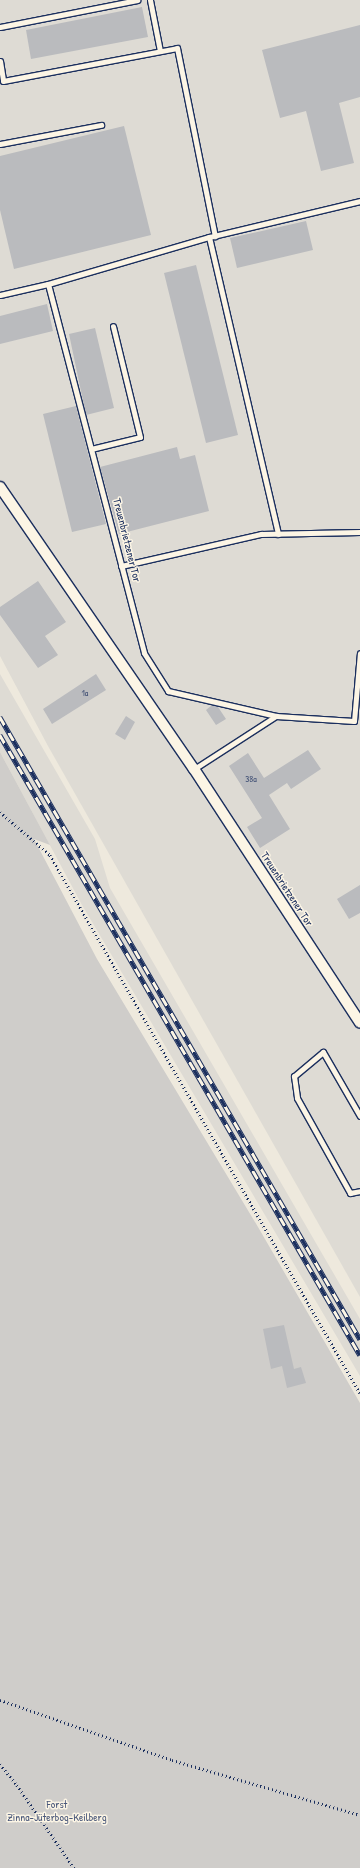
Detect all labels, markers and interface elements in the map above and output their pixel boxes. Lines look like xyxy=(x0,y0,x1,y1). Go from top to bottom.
street label: Treuenbrietzener Tor xyxy=(110,497,144,583)
house number: 1a xyxy=(82,688,88,698)
house number: 38a xyxy=(245,774,257,784)
street label: Treuenbrietzener Tor xyxy=(258,849,316,929)
park label: Forst Zinna-Jüterbog-Keilberg xyxy=(7,1798,107,1824)

